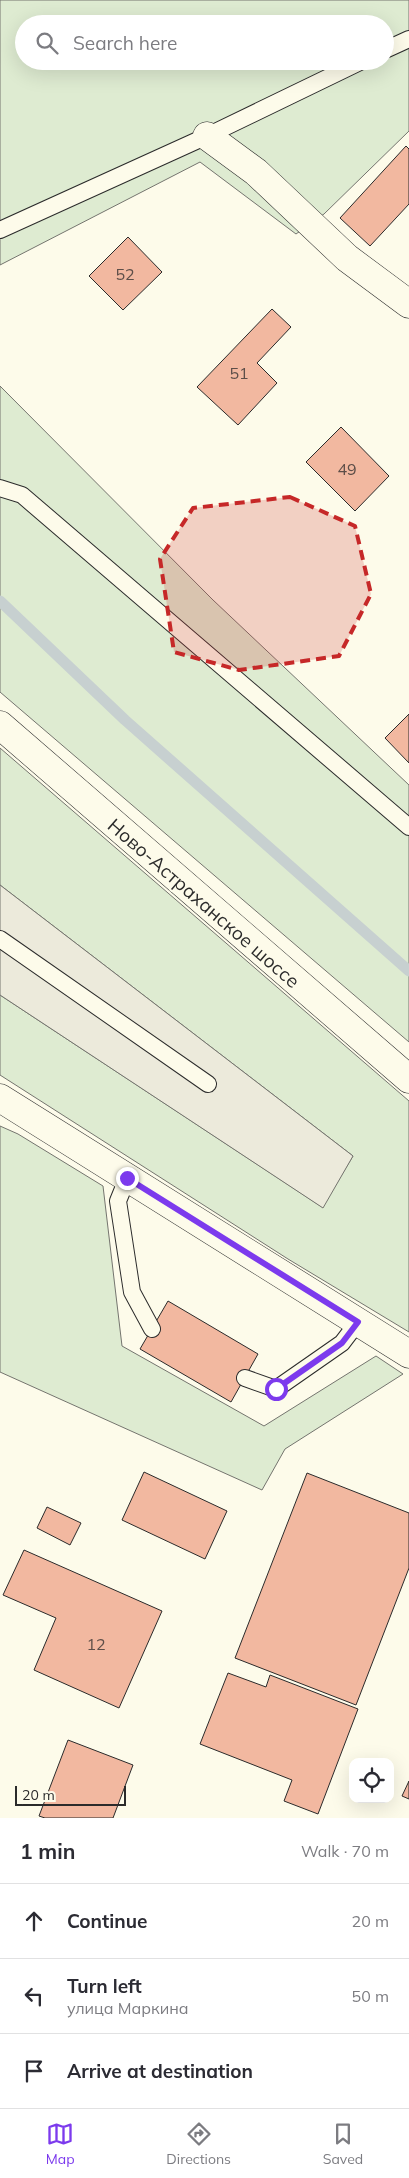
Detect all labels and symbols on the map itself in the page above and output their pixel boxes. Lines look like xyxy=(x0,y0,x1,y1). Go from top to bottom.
house number: 52 xyxy=(115,264,135,284)
house number: 51 xyxy=(229,363,249,383)
house number: 49 xyxy=(337,459,357,479)
street label: Ново-Астраханское шоссе xyxy=(103,813,305,993)
route end xyxy=(116,1167,139,1190)
route start xyxy=(265,1378,288,1401)
house number: 12 xyxy=(86,1634,106,1654)
scale bar xyxy=(15,1783,126,1806)

